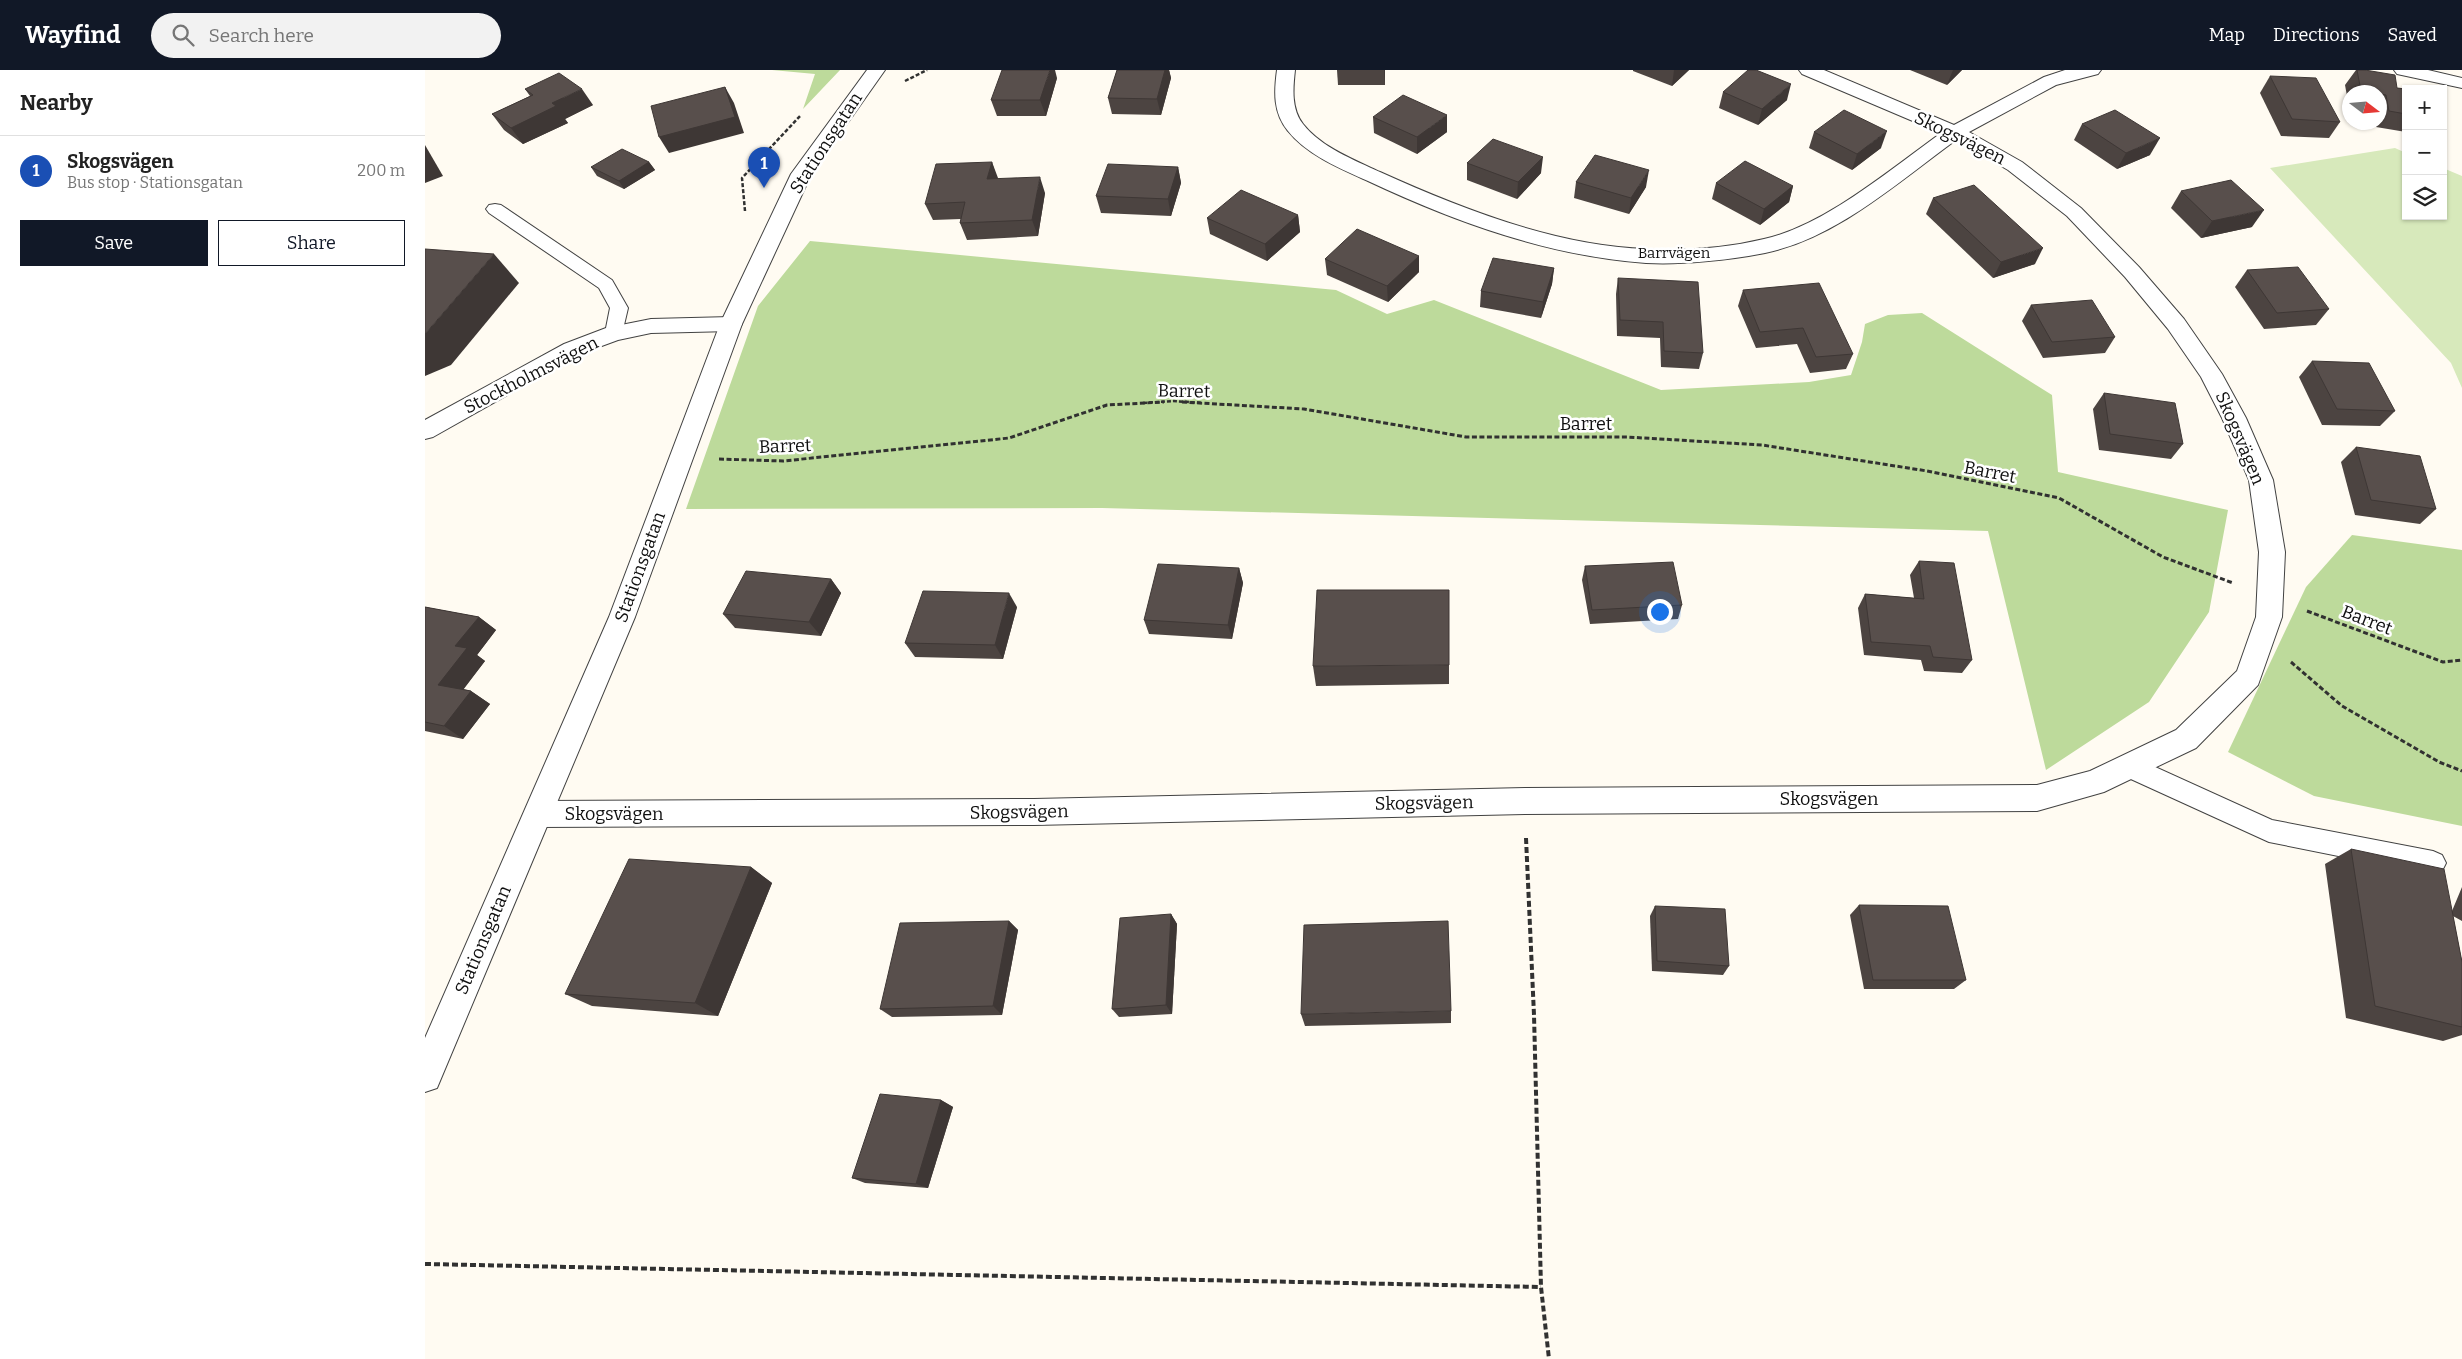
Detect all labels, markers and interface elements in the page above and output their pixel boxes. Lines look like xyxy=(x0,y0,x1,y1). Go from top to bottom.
search box xyxy=(151,13,501,58)
text: Wayfind xyxy=(25,21,121,49)
icon: search xyxy=(169,21,197,49)
text: Search here xyxy=(209,24,314,47)
text: Map xyxy=(2209,24,2245,46)
text: Directions xyxy=(2273,24,2360,46)
text: Saved xyxy=(2388,24,2437,46)
north arrow xyxy=(2342,85,2387,130)
map controls xyxy=(2402,85,2447,220)
button: + xyxy=(2402,85,2447,130)
street label: Stationsgatan xyxy=(785,88,867,198)
text: Nearby xyxy=(20,90,93,116)
street label: Skogsvägen xyxy=(1911,106,2010,170)
button: − xyxy=(2402,130,2447,175)
pin: 1 xyxy=(748,147,780,188)
text: Skogsvägen xyxy=(67,150,174,173)
text: 1 xyxy=(33,161,39,180)
text: 200 m xyxy=(357,161,405,180)
text: Bus stop · Stationsgatan xyxy=(67,173,243,192)
button: layers xyxy=(2402,175,2447,220)
button: Save xyxy=(20,220,208,266)
button: Share xyxy=(218,220,405,266)
street label: Barrvägen xyxy=(1638,244,1711,262)
street label: Stockholmsvägen xyxy=(460,331,603,418)
street label: Barret xyxy=(1157,380,1211,402)
street label: Skogsvägen xyxy=(2211,388,2270,488)
street label: Barret xyxy=(1560,413,1613,435)
street label: Barret xyxy=(758,434,812,458)
street label: Barret xyxy=(1962,456,2018,488)
street label: Stationsgatan xyxy=(610,508,670,625)
your location xyxy=(1647,599,1673,625)
street label: Barret xyxy=(2338,600,2396,640)
street label: Skogsvägen xyxy=(1780,788,1879,810)
street label: Skogsvägen xyxy=(1374,791,1474,815)
street label: Skogsvägen xyxy=(969,800,1069,824)
street label: Skogsvägen xyxy=(565,803,664,825)
street label: Stationsgatan xyxy=(450,882,516,998)

